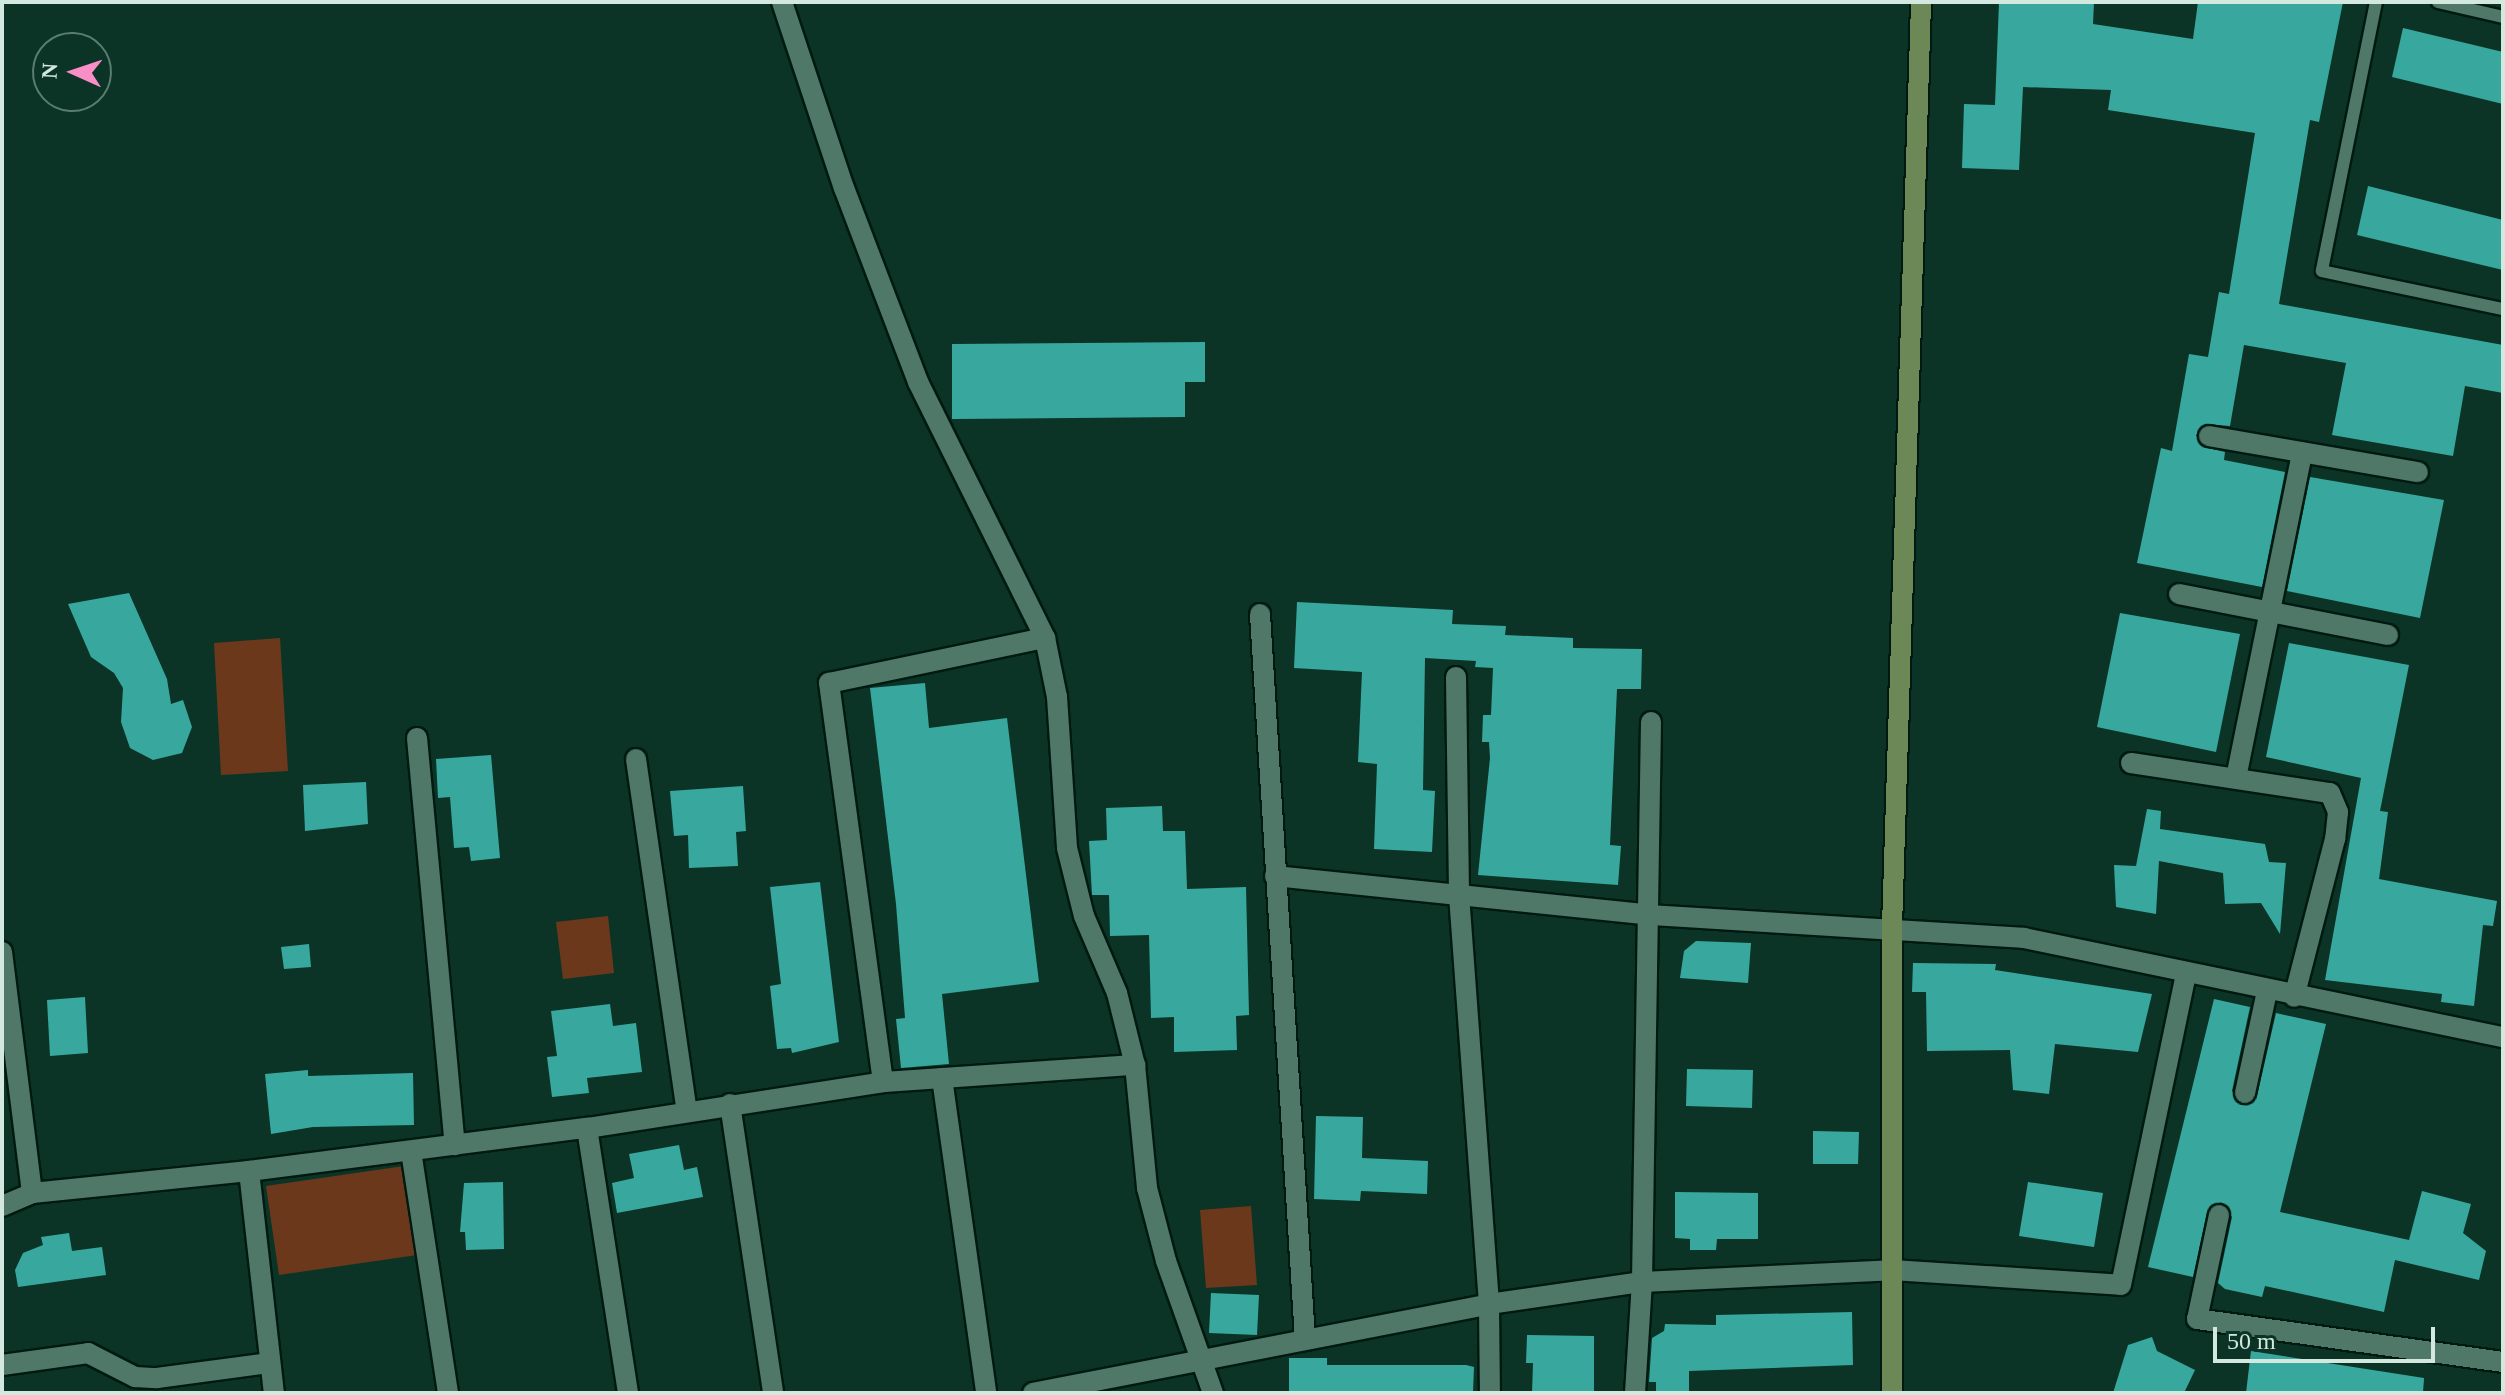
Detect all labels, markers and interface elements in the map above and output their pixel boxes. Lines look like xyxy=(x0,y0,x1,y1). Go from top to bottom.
north arrow xyxy=(32,32,112,112)
text: N xyxy=(37,62,62,79)
scale bar xyxy=(2217,1311,2439,1361)
text: 50 m xyxy=(2227,1328,2276,1354)

